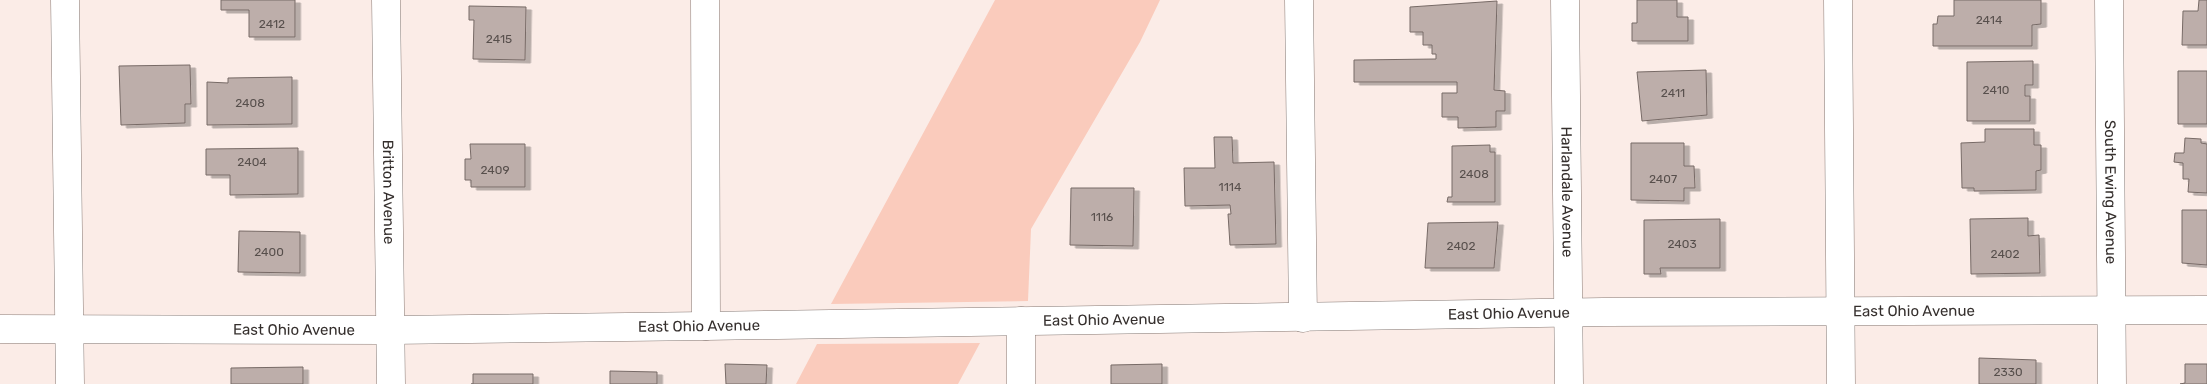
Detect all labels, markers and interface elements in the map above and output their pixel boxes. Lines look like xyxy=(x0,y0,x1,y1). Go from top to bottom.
house number: 2414 xyxy=(1976,13,2003,27)
house number: 2412 xyxy=(259,17,285,31)
house number: 2415 xyxy=(486,32,512,46)
house number: 2410 xyxy=(1983,83,2009,97)
house number: 2411 xyxy=(1661,86,1685,100)
house number: 2408 xyxy=(235,96,265,110)
street label: South Ewing Avenue xyxy=(2101,120,2120,264)
street label: Harlandale Avenue xyxy=(1557,126,1577,258)
street label: Britton Avenue xyxy=(379,140,398,244)
house number: 2404 xyxy=(237,155,267,169)
house number: 2409 xyxy=(480,163,510,177)
house number: 2408 xyxy=(1459,167,1489,181)
house number: 2407 xyxy=(1649,172,1677,186)
house number: 1114 xyxy=(1219,180,1242,194)
house number: 1116 xyxy=(1091,210,1113,224)
house number: 2403 xyxy=(1667,237,1697,251)
house number: 2402 xyxy=(1446,239,1476,253)
house number: 2400 xyxy=(254,245,284,259)
house number: 2402 xyxy=(1990,247,2020,261)
street label: East Ohio Avenue xyxy=(1853,302,1975,320)
street label: East Ohio Avenue xyxy=(1448,304,1570,323)
street label: East Ohio Avenue xyxy=(1043,310,1165,330)
street label: East Ohio Avenue xyxy=(638,316,760,336)
street label: East Ohio Avenue xyxy=(233,321,355,339)
house number: 2330 xyxy=(1993,365,2023,379)

